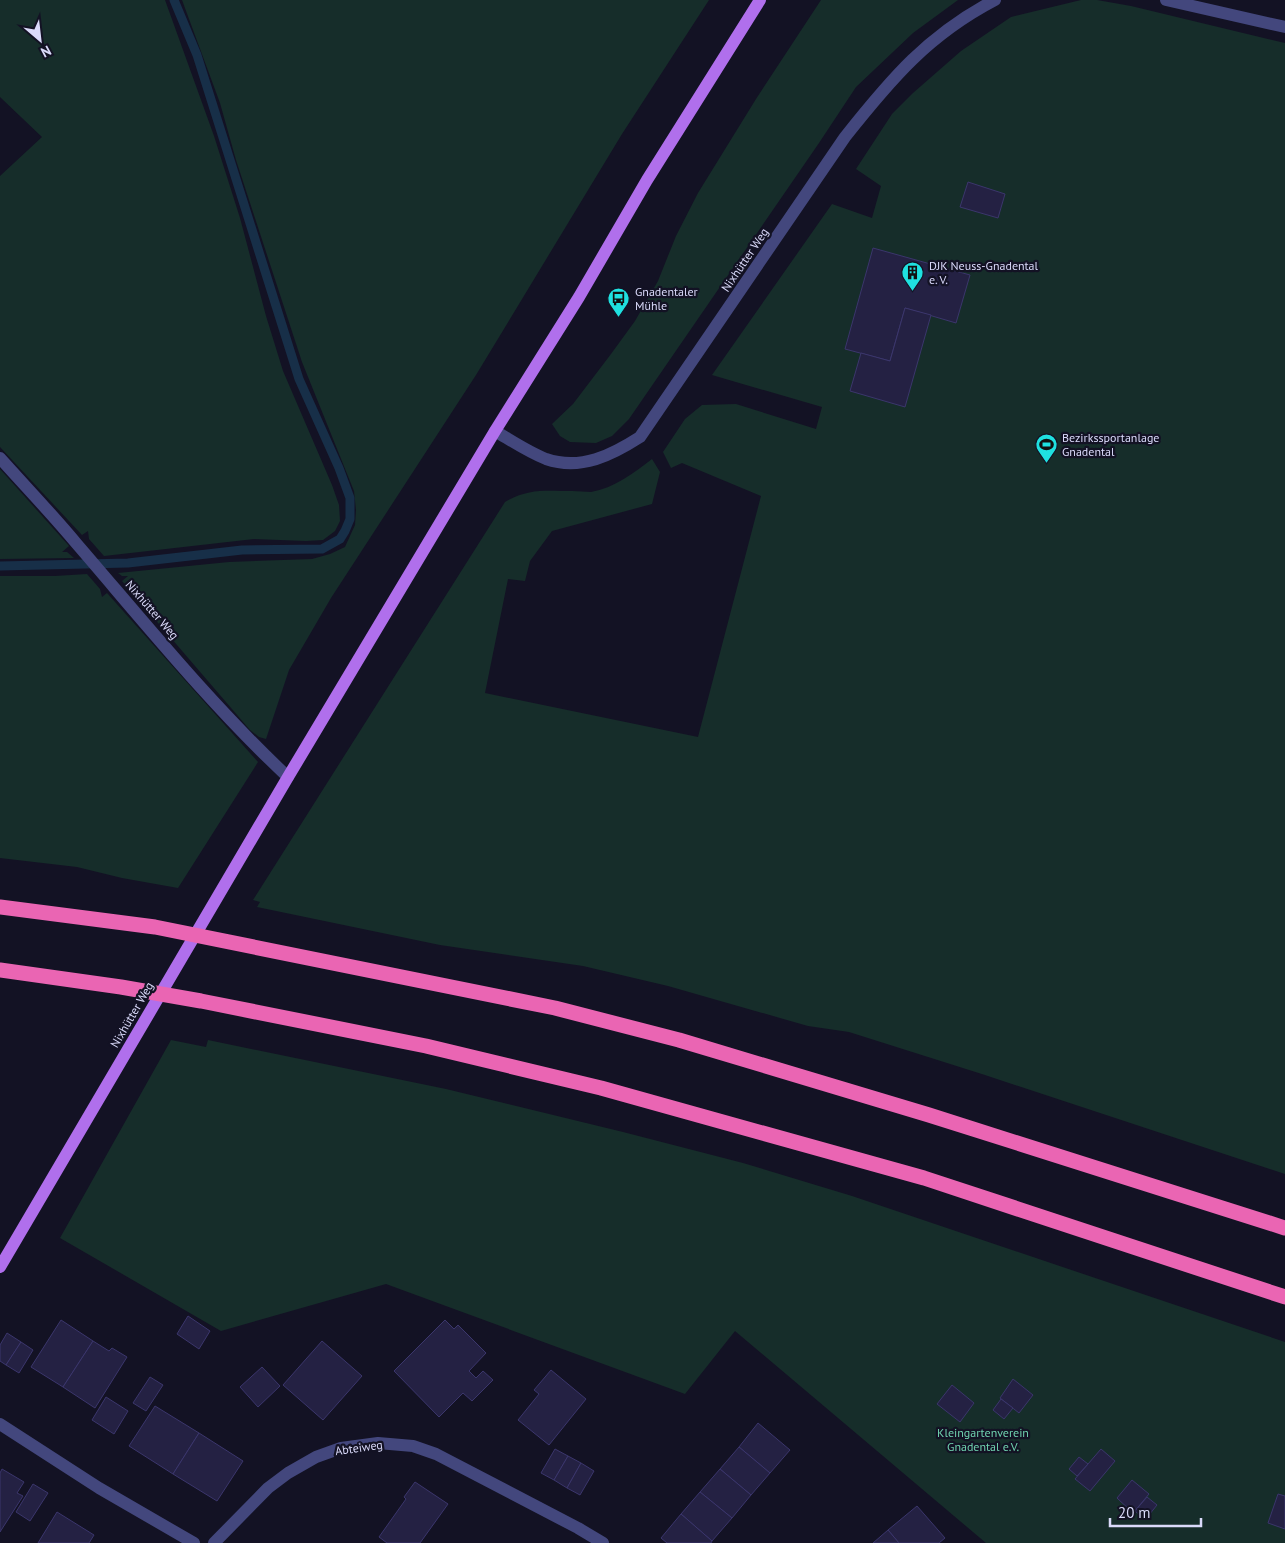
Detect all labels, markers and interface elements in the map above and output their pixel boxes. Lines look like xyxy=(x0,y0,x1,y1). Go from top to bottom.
north arrow xyxy=(15,15,65,65)
text: N xyxy=(38,41,54,62)
street label: Nixhütter Weg xyxy=(718,225,771,294)
place label: DJK Neuss-Gnadental e. V. xyxy=(929,258,1039,287)
building icon: DJK Neuss-Gnadental e. V. xyxy=(901,261,925,292)
place label: Gnadentaler Mühle xyxy=(635,284,698,313)
bus stop icon: Gnadentaler Mühle xyxy=(607,287,631,318)
place label: Bezirkssportanlage Gnadental xyxy=(1062,430,1159,459)
sports icon: Bezirkssportanlage Gnadental xyxy=(1034,433,1058,464)
street label: Nixhütter Weg xyxy=(123,577,182,642)
street label: Nixhütter Weg xyxy=(107,979,156,1050)
park label: Kleingartenverein Gnadental e.V. xyxy=(937,1425,1029,1454)
street label: Abteiweg xyxy=(334,1437,384,1458)
scale bar xyxy=(1110,1496,1201,1528)
text: 20 m xyxy=(1118,1503,1151,1522)

